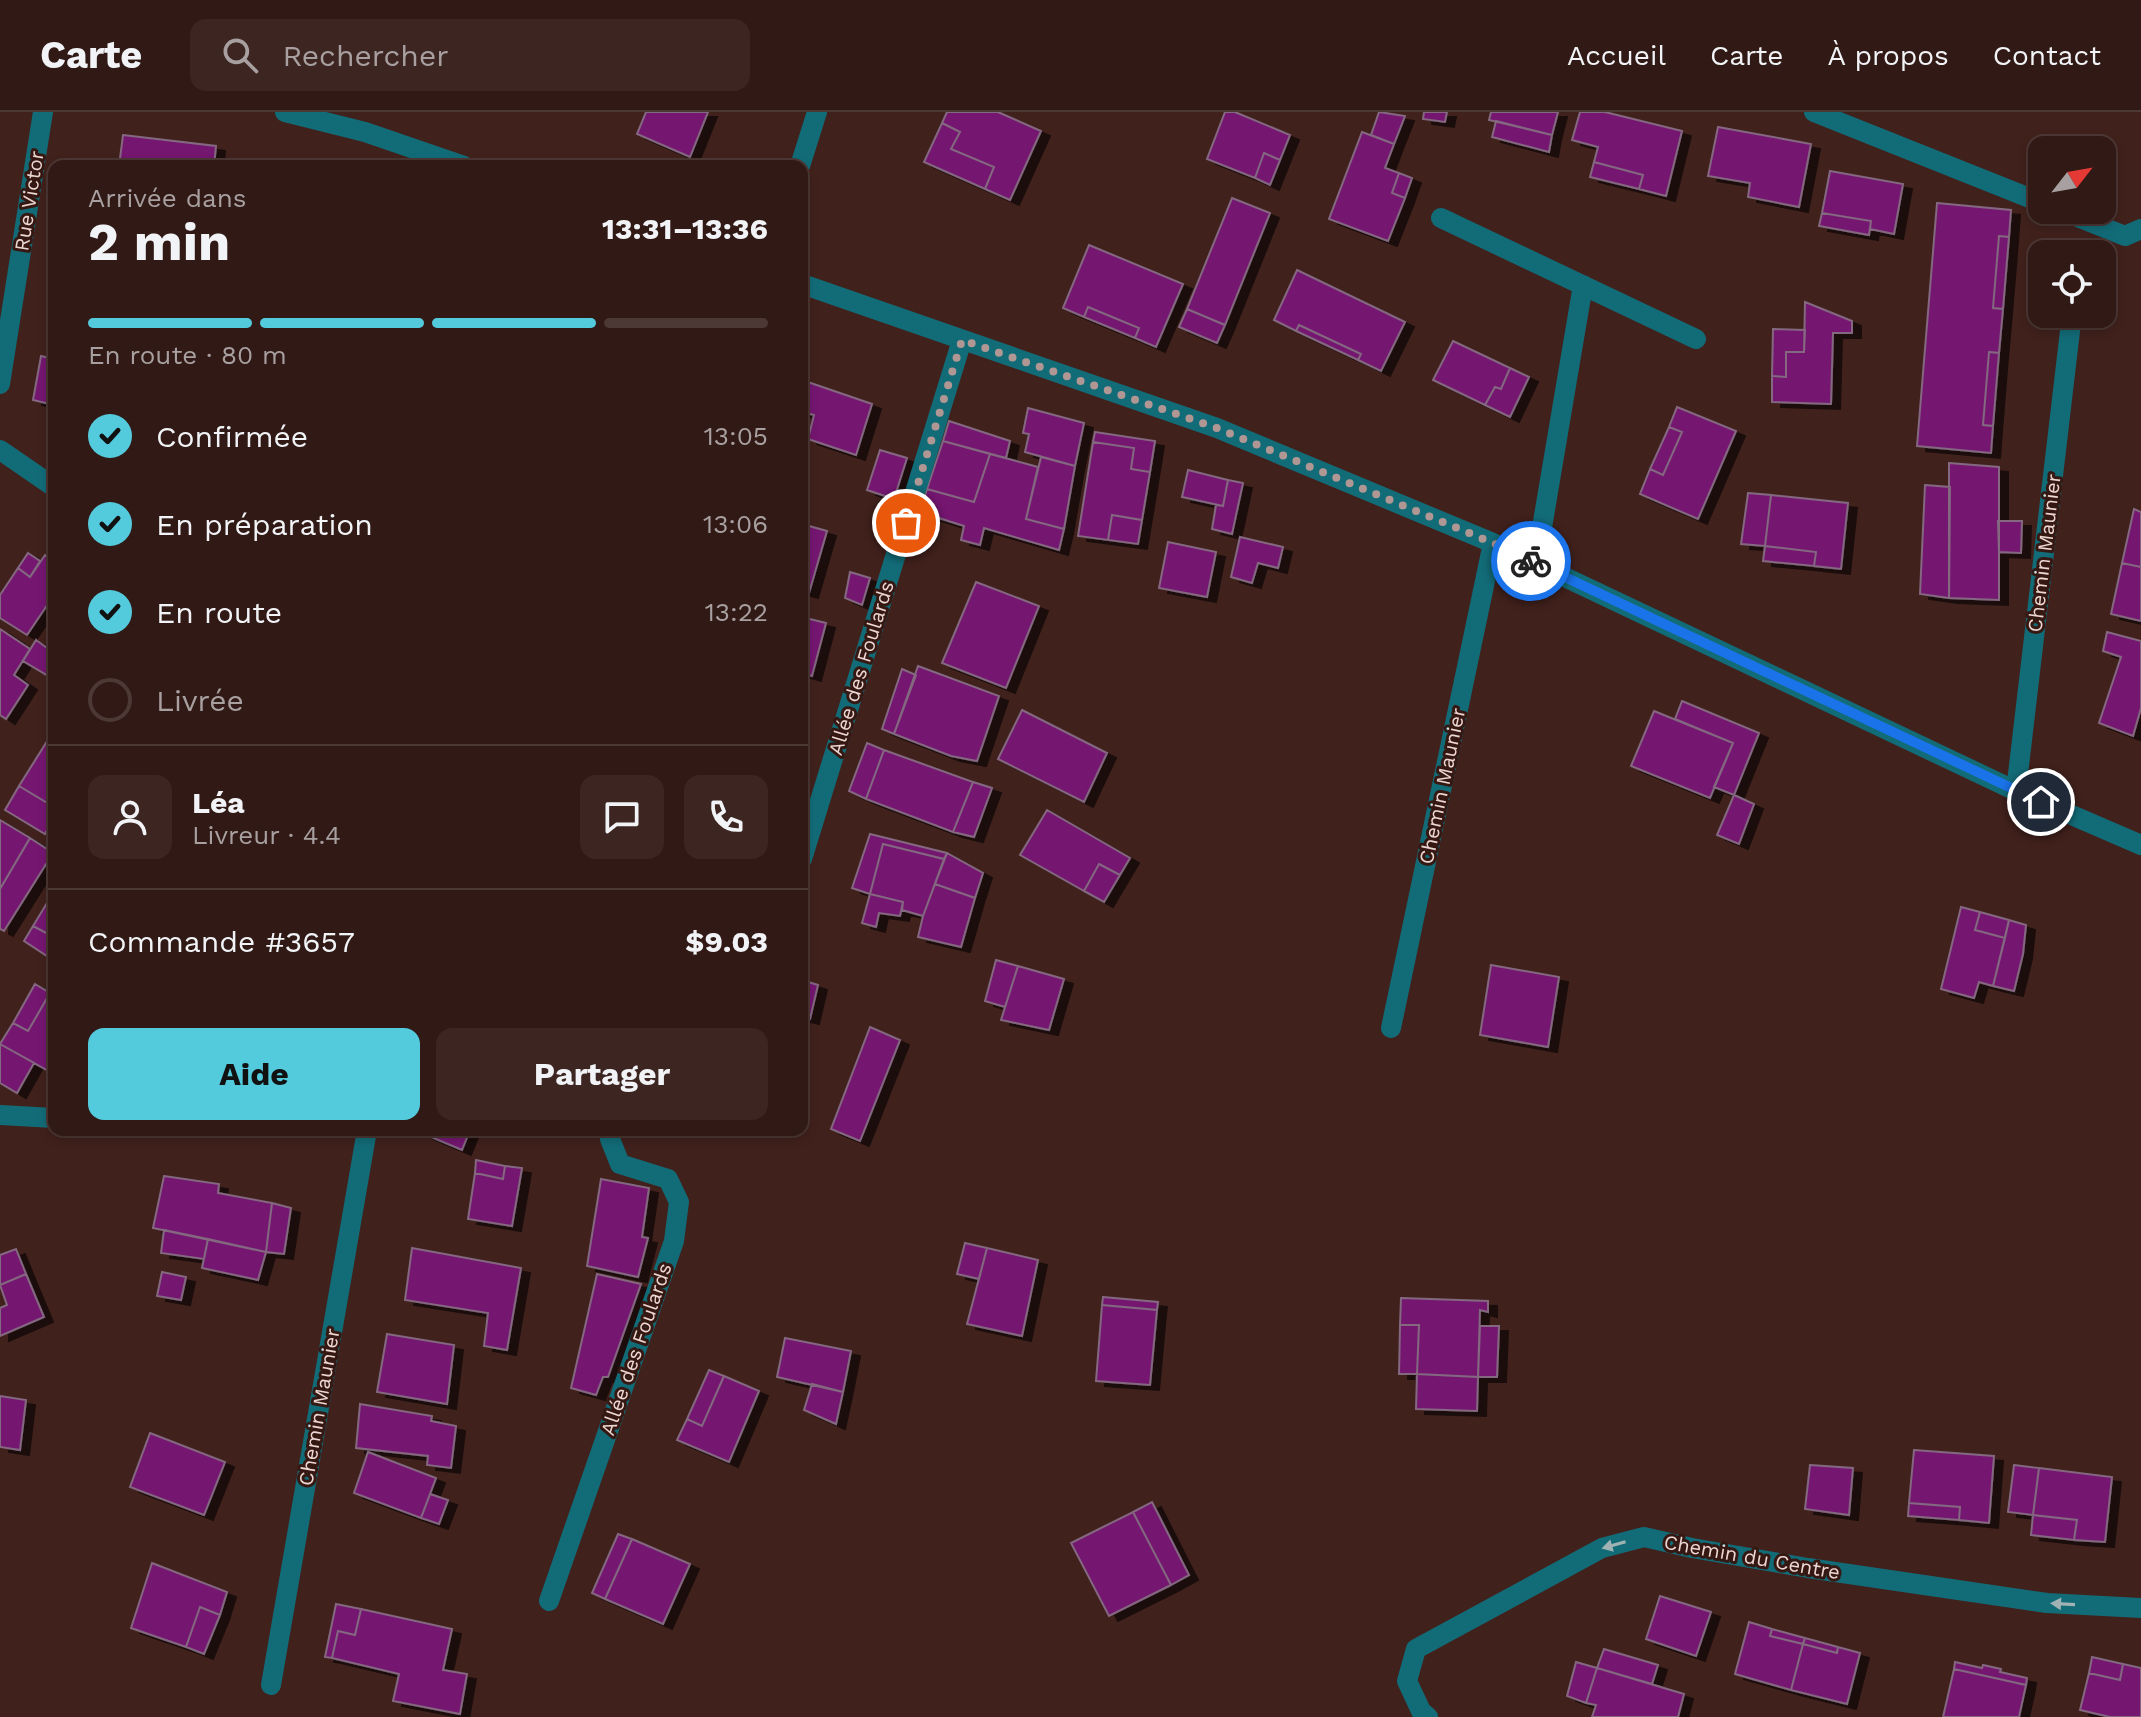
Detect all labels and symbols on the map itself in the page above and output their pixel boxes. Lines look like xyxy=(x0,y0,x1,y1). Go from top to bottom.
north arrow xyxy=(2028,136,2116,224)
street label: Rue Victor xyxy=(9,149,49,253)
street label: Chemin Maunier xyxy=(2022,473,2066,633)
pin xyxy=(872,489,940,557)
courier xyxy=(1491,521,1571,601)
street label: Allée des Foulards xyxy=(823,578,899,758)
street label: Chemin Maunier xyxy=(1414,706,1470,866)
pin xyxy=(2007,768,2075,836)
street label: Allée des Foulards xyxy=(595,1260,677,1438)
street label: Chemin Maunier xyxy=(293,1327,345,1487)
street label: Chemin du Centre xyxy=(1662,1530,1842,1584)
one-way arrow xyxy=(1601,1539,1625,1552)
one-way arrow xyxy=(2050,1597,2075,1610)

